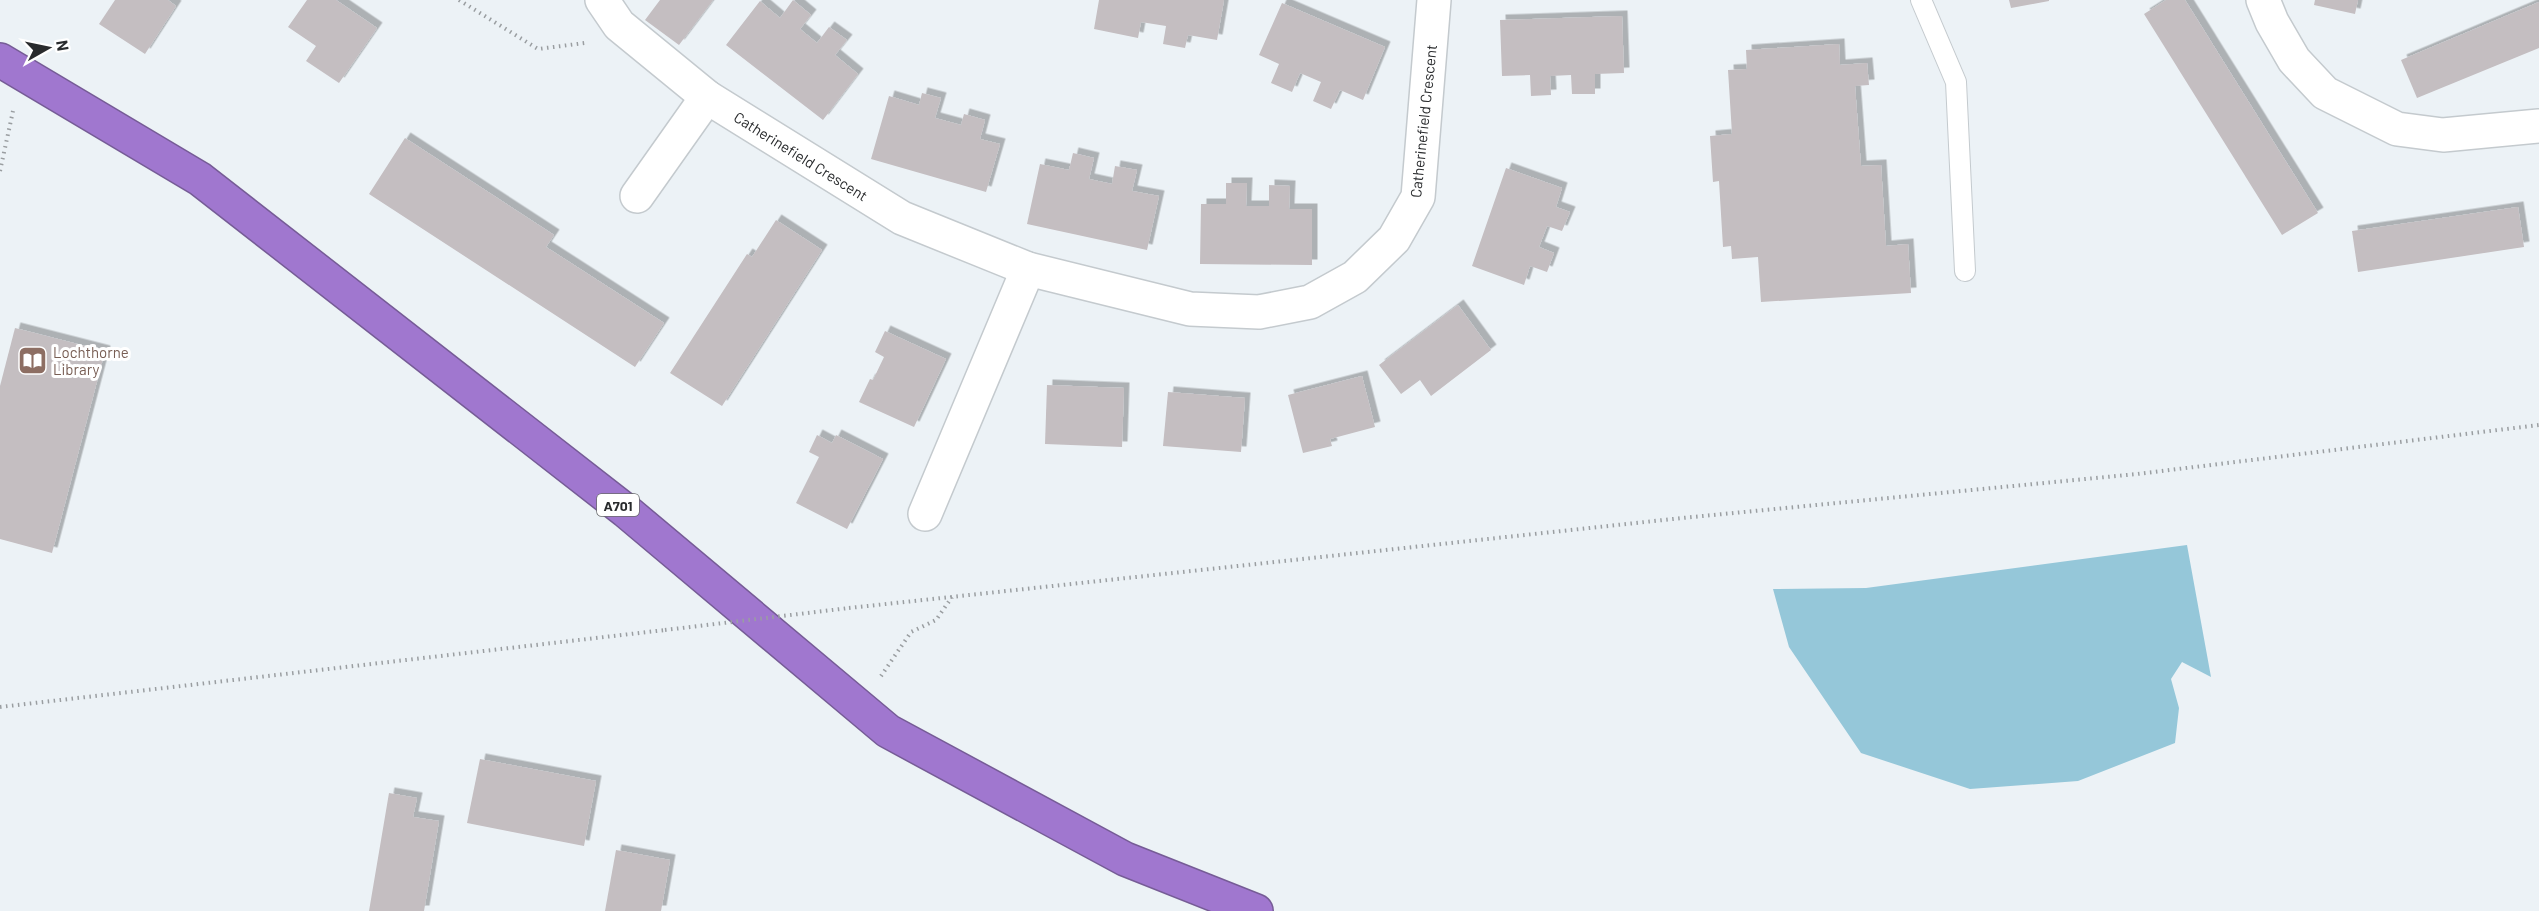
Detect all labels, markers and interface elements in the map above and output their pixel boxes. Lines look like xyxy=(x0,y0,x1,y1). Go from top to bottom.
north arrow xyxy=(18,18,78,78)
text: N xyxy=(53,39,74,52)
street label: Catherinefield Crescent xyxy=(1406,43,1440,199)
street label: Catherinefield Crescent xyxy=(731,108,871,204)
place label: Lochthorne Library xyxy=(53,343,129,378)
library icon: Lochthorne Library xyxy=(16,345,48,377)
road number: A701 xyxy=(597,494,639,516)

